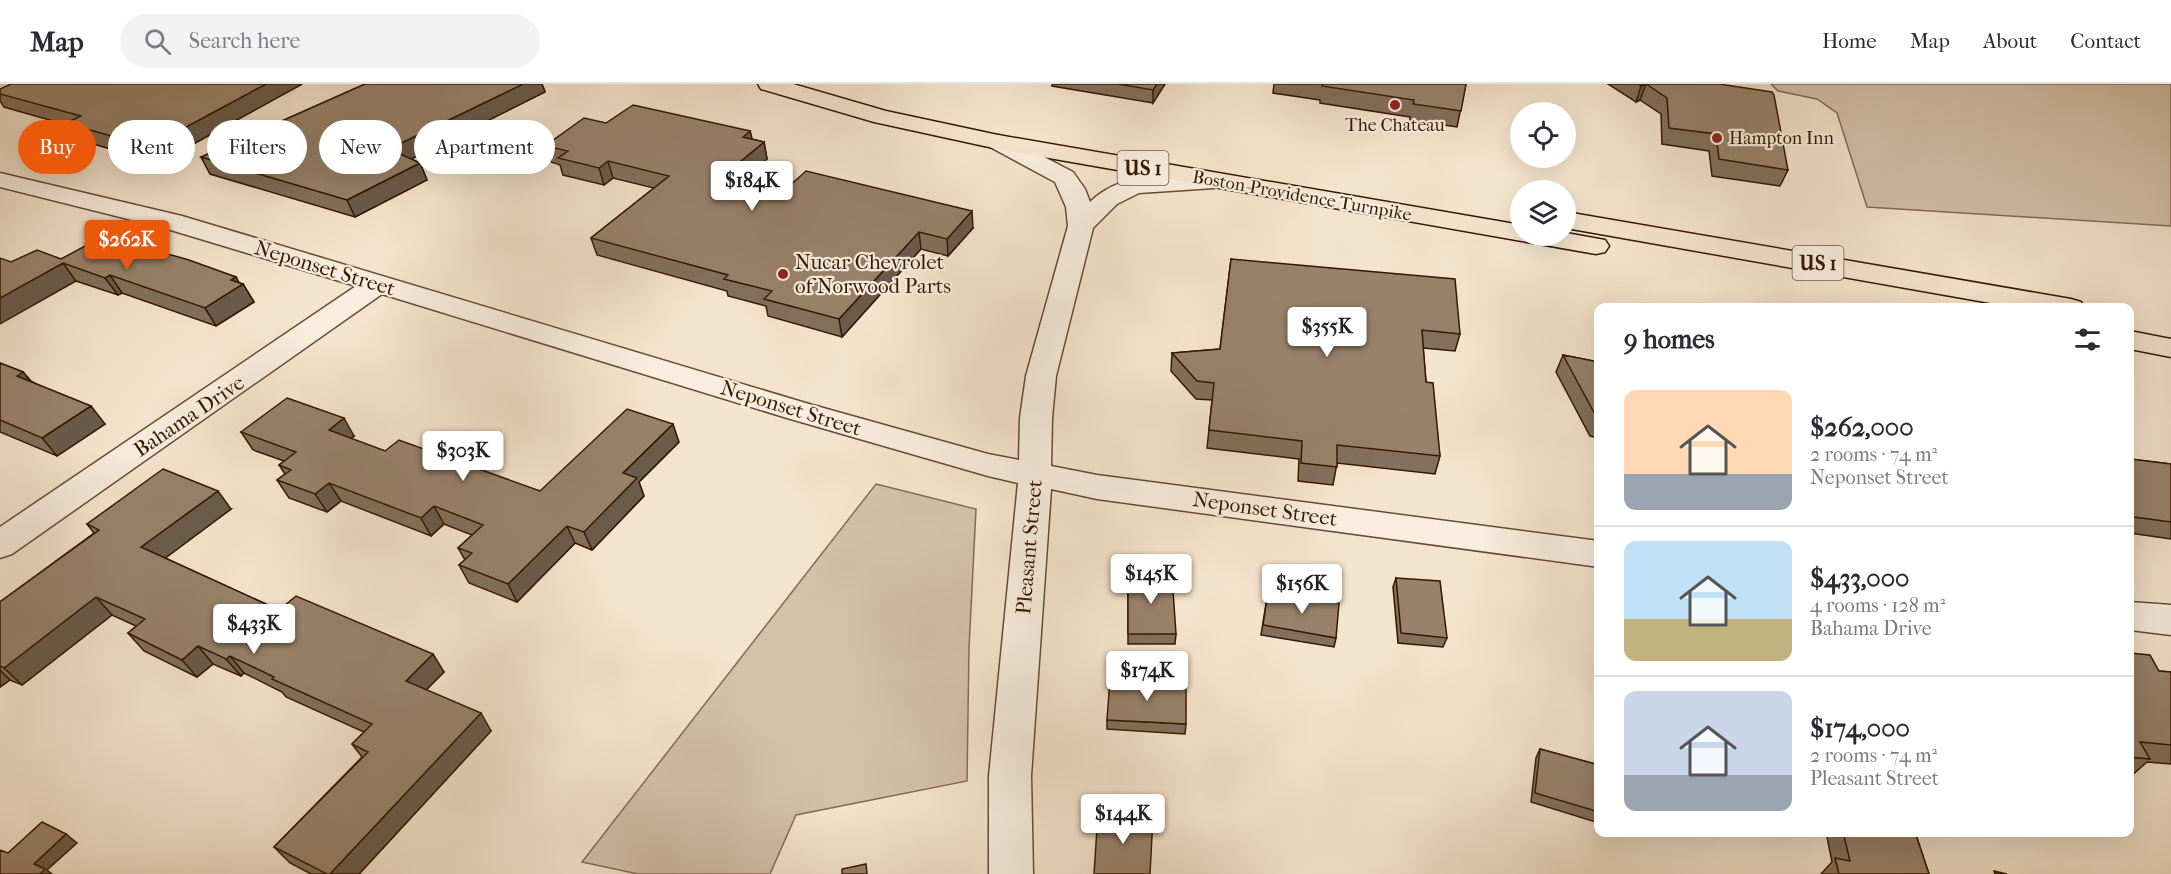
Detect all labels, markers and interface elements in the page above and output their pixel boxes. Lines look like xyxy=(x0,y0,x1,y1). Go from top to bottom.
search box xyxy=(120,14,540,68)
text: Map xyxy=(30,25,84,58)
icon: search xyxy=(141,25,174,58)
text: Search here xyxy=(189,28,300,54)
text: Home xyxy=(1822,29,1877,53)
text: Map xyxy=(1910,29,1950,53)
text: About xyxy=(1983,29,2037,53)
text: Contact xyxy=(2070,29,2141,53)
marker: The Chateau xyxy=(1388,98,1402,112)
map controls xyxy=(1510,102,1576,246)
button: locate xyxy=(1510,102,1576,168)
place label: The Chateau xyxy=(1345,115,1445,136)
chip: Buy xyxy=(18,120,96,174)
chip: Rent xyxy=(108,120,195,174)
chip: Filters xyxy=(207,120,307,174)
chip: New xyxy=(319,120,402,174)
chip: Apartment xyxy=(414,120,555,174)
place label: Hampton Inn xyxy=(1729,128,1835,149)
marker: Hampton Inn xyxy=(1710,131,1724,145)
road number: US 1 xyxy=(1118,151,1168,185)
pin: $184K xyxy=(710,161,794,212)
street label: Boston-Providence Turnpike xyxy=(1191,166,1413,226)
text: $184K xyxy=(725,169,779,192)
button: layers xyxy=(1510,180,1576,246)
pin: $262K xyxy=(85,220,169,271)
text: $262K xyxy=(99,228,155,251)
street label: Neponset Street xyxy=(252,235,399,301)
road number: US 1 xyxy=(1792,246,1844,280)
place label: Nucar Chevrolet of Norwood Parts xyxy=(795,250,951,298)
marker: Nucar Chevrolet of Norwood Parts xyxy=(776,267,790,281)
pin: $355K xyxy=(1285,307,1369,358)
text: $355K xyxy=(1302,315,1352,338)
icon: filters xyxy=(2071,323,2104,356)
text: 9 homes xyxy=(1624,324,1715,355)
street label: Bahama Drive xyxy=(129,370,249,462)
street label: Neponset Street xyxy=(718,375,865,441)
text: $262,000 xyxy=(1810,412,1914,443)
icon: home xyxy=(1672,414,1744,486)
pin: $303K xyxy=(421,431,505,482)
text: $303K xyxy=(437,439,490,462)
text: 2 rooms · 74 m² xyxy=(1810,443,1937,466)
text: Neponset Street xyxy=(1810,466,1949,489)
street label: Pleasant Street xyxy=(1011,478,1047,615)
street label: Neponset Street xyxy=(1191,487,1339,531)
pin: $145K xyxy=(1109,554,1193,605)
text: $145K xyxy=(1125,562,1177,585)
text: $433,000 xyxy=(1810,563,1909,594)
pin: $156K xyxy=(1260,564,1344,615)
icon: home xyxy=(1672,565,1744,637)
text: $156K xyxy=(1276,572,1328,595)
text: 4 rooms · 128 m² xyxy=(1810,594,1945,617)
pin: $433K xyxy=(212,604,296,655)
text: $433K xyxy=(227,612,281,635)
text: Bahama Drive xyxy=(1810,617,1932,640)
pin: $174K xyxy=(1105,651,1189,702)
text: $174K xyxy=(1120,659,1174,682)
text: $174,000 xyxy=(1810,713,1910,744)
icon: home xyxy=(1672,715,1744,787)
text: 2 rooms · 74 m² xyxy=(1810,744,1937,767)
text: Pleasant Street xyxy=(1810,767,1939,790)
pin: $144K xyxy=(1081,794,1165,845)
text: $144K xyxy=(1095,802,1151,825)

